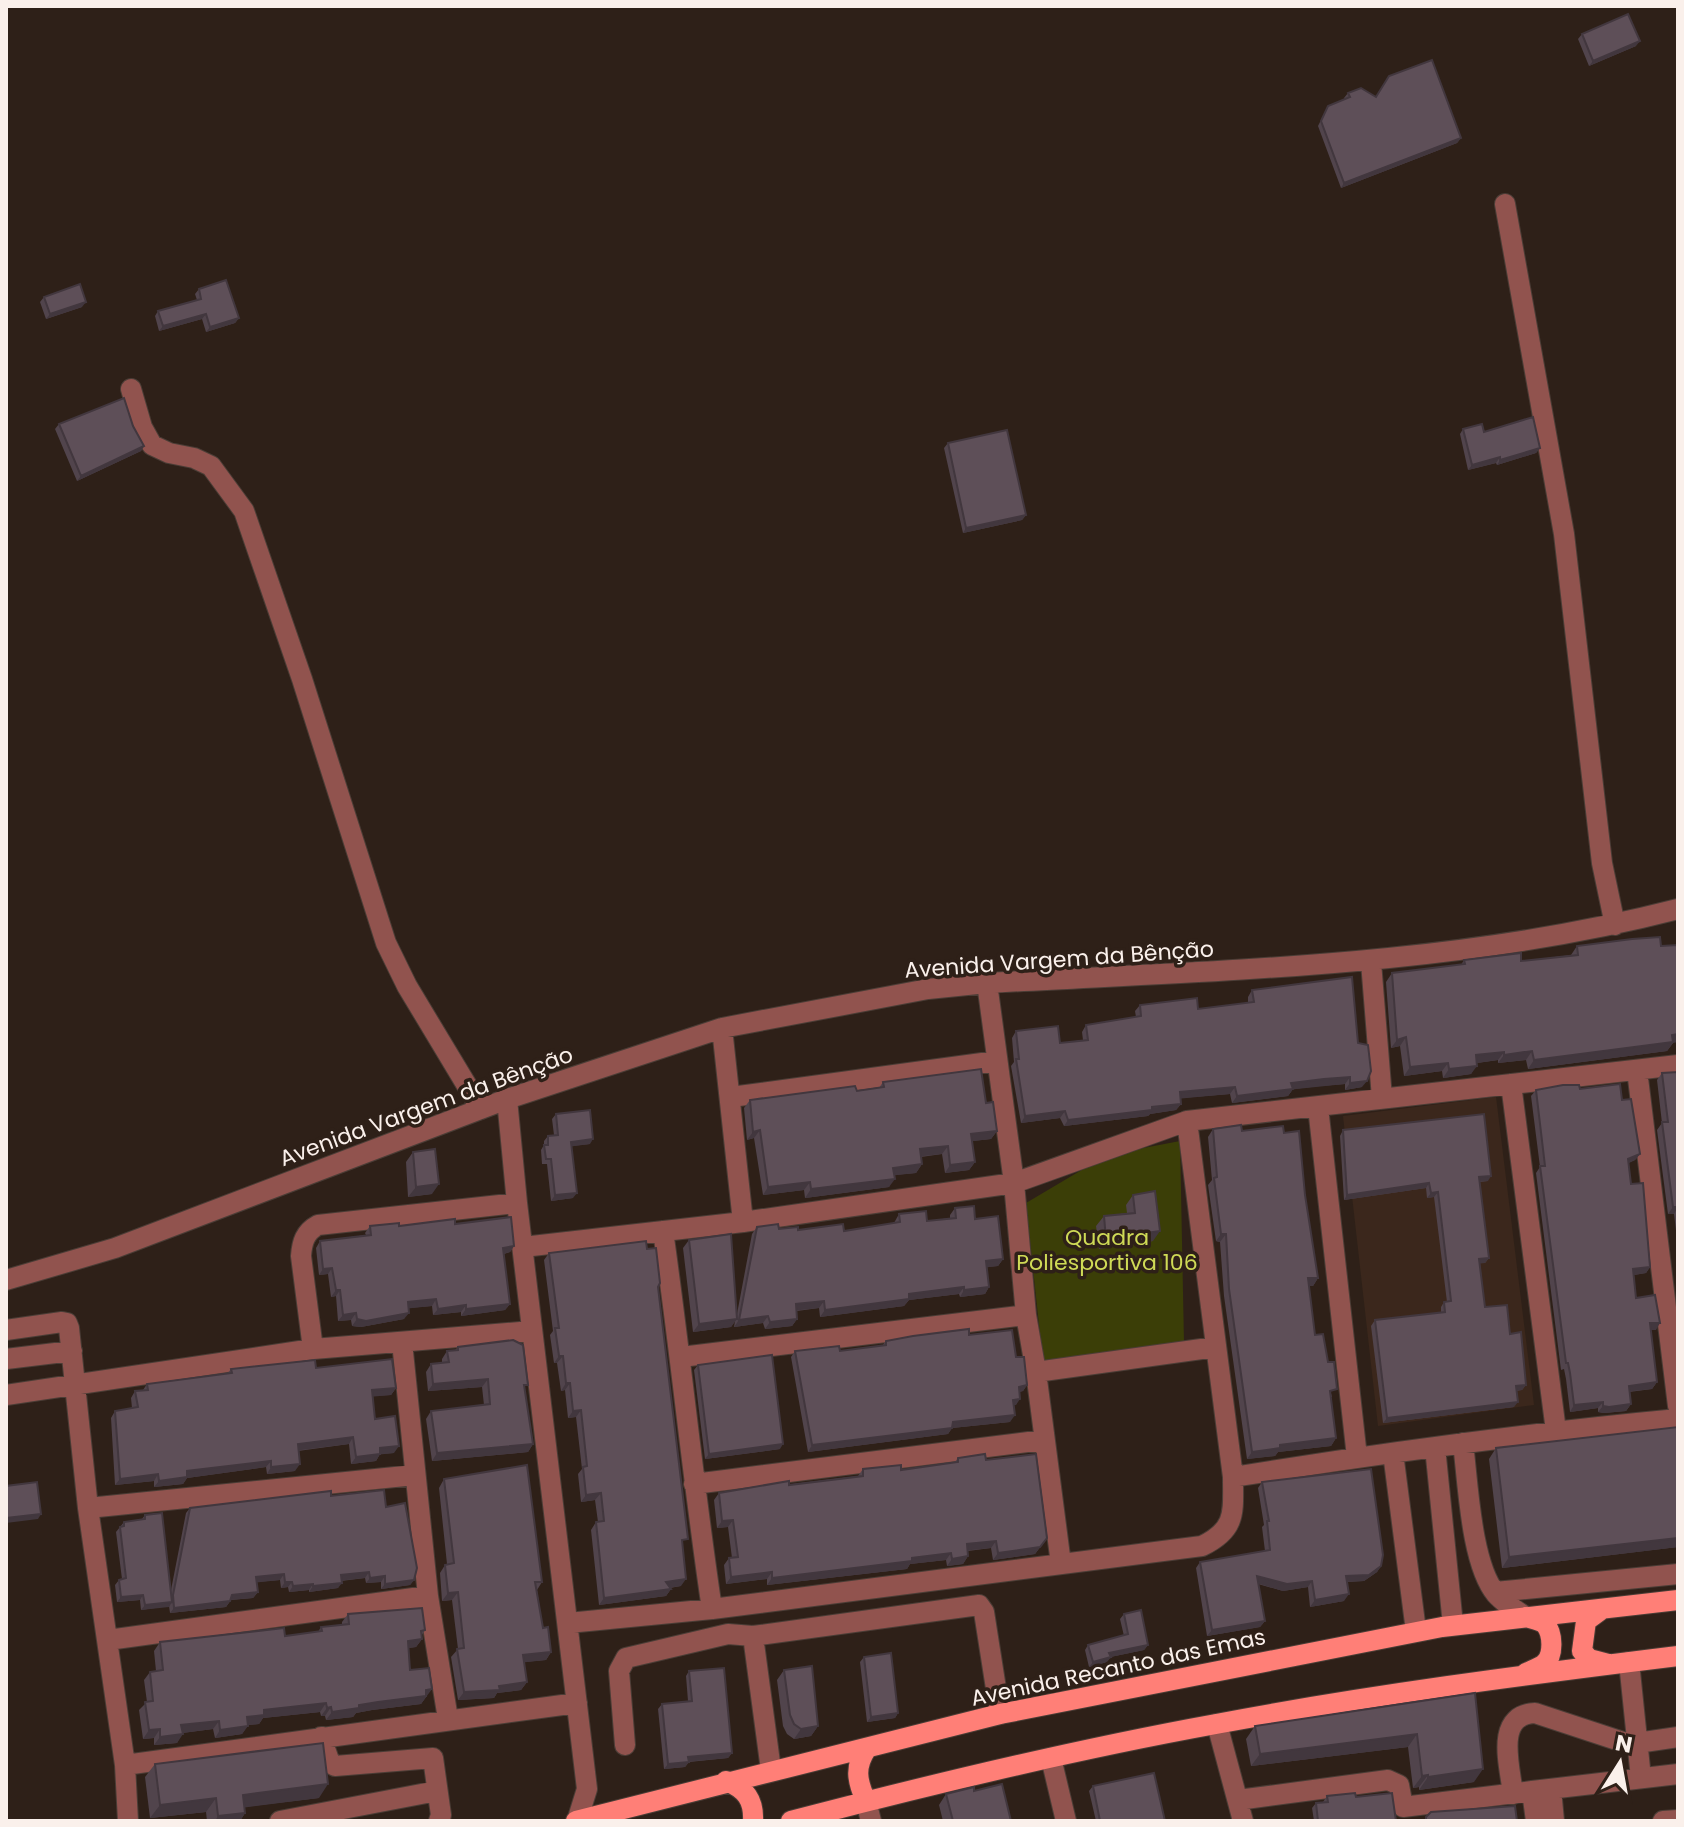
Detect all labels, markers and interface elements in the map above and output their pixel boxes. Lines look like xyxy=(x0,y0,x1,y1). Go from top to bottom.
street label: Avenida Vargem da Bênção xyxy=(903,933,1215,986)
street label: Avenida Vargem da Bênção xyxy=(275,1039,577,1174)
park label: Quadra Poliesportiva 106 xyxy=(1016,1222,1198,1278)
street label: Avenida Recanto das Emas xyxy=(968,1621,1268,1714)
north arrow xyxy=(1580,1723,1660,1803)
text: N xyxy=(1613,1727,1635,1761)

